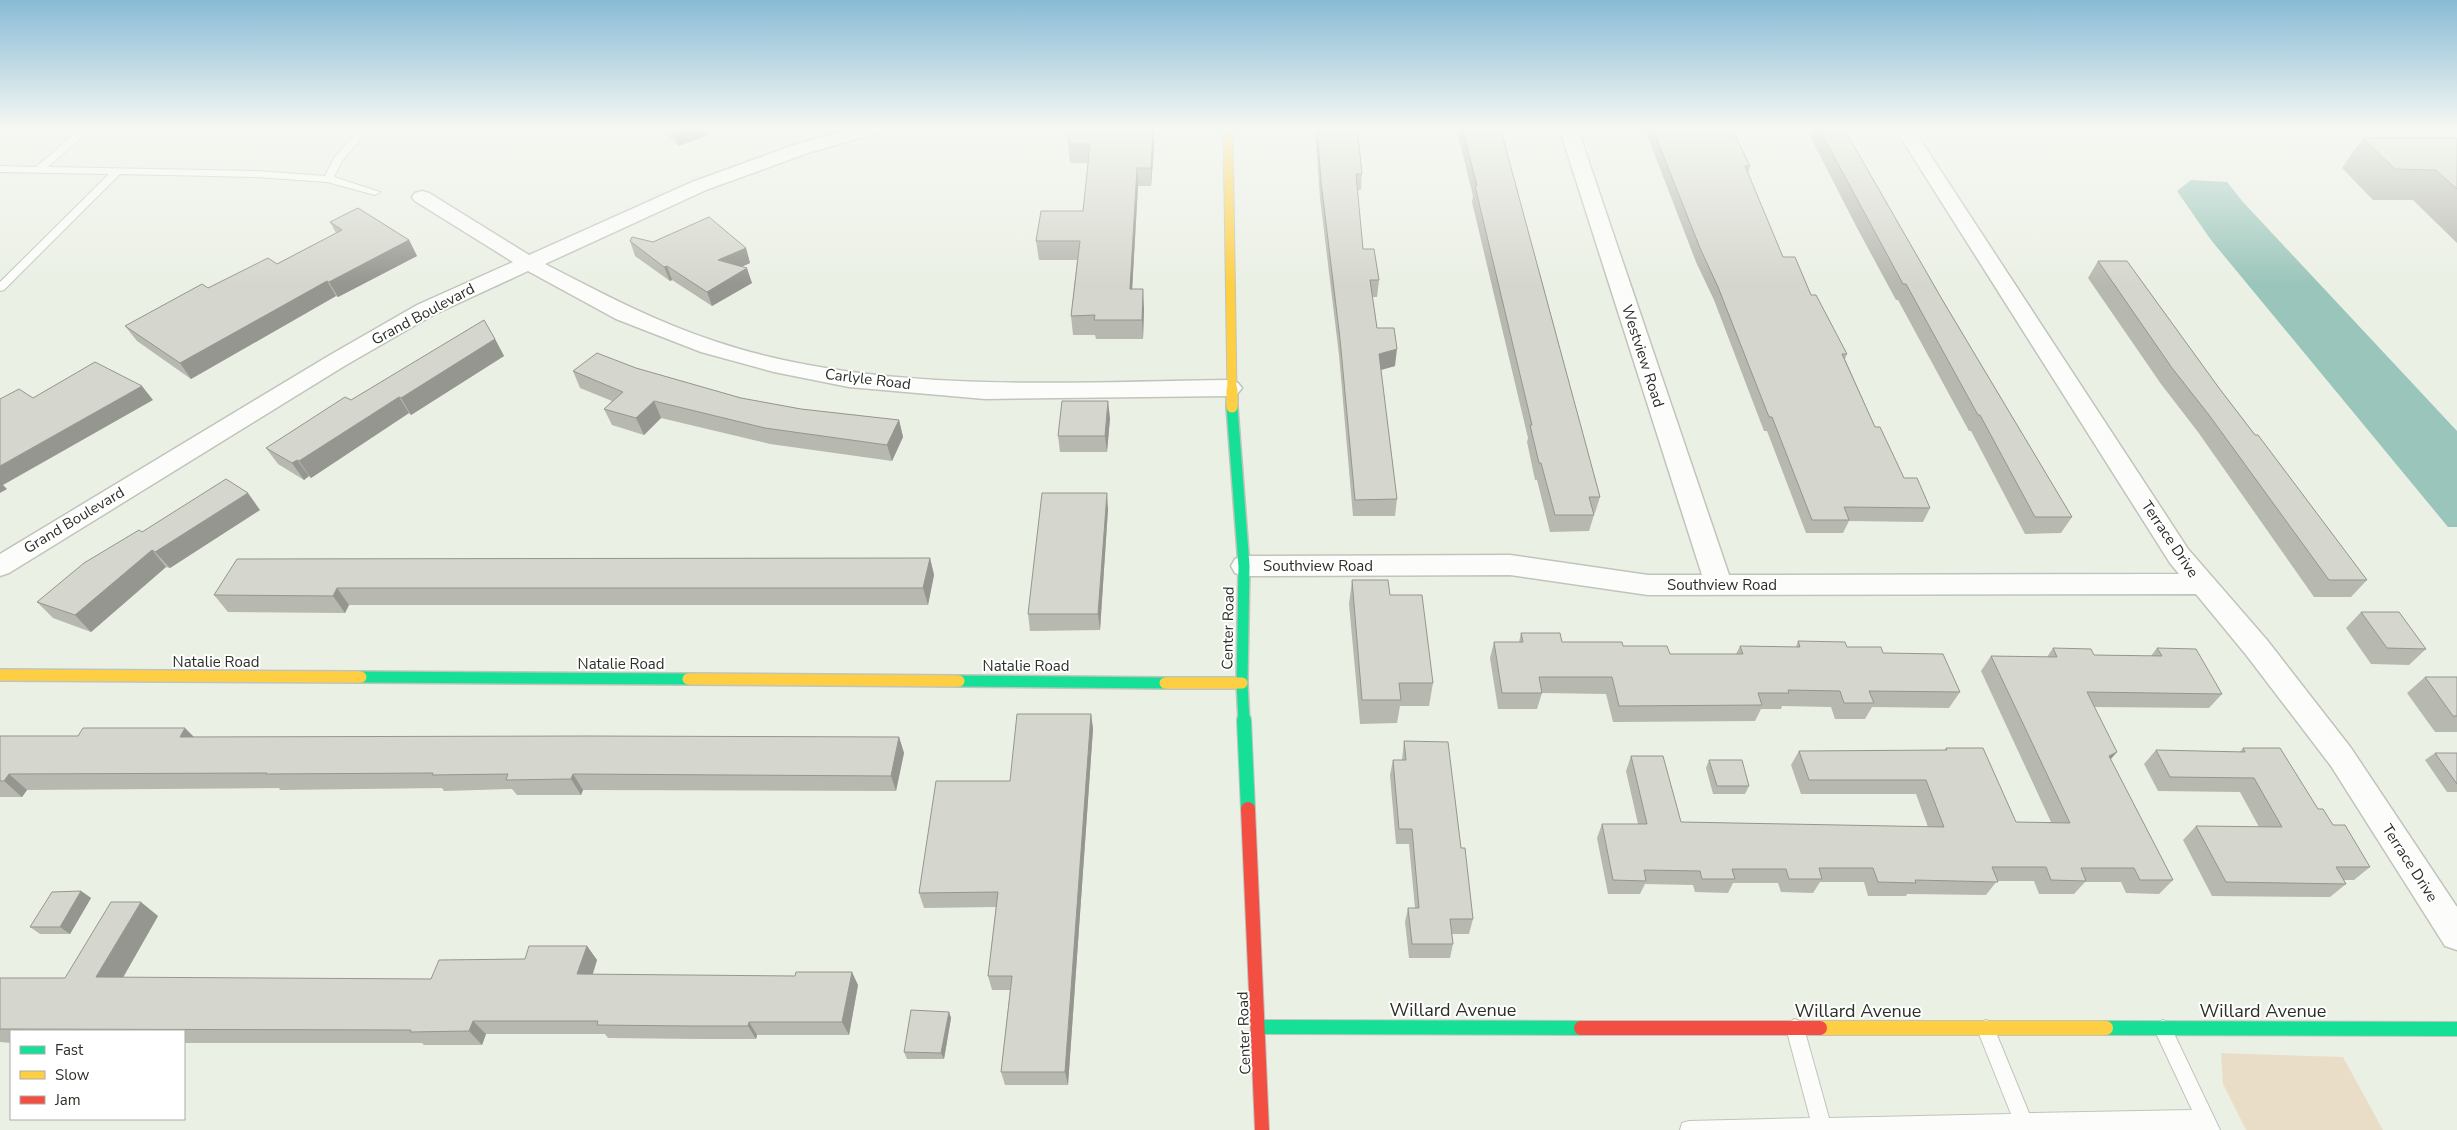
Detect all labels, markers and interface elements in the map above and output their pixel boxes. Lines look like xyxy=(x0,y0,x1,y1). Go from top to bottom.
street label: Grand Boulevard xyxy=(368,278,478,350)
street label: Westview Road xyxy=(1617,302,1669,410)
street label: Carlyle Road xyxy=(824,364,912,394)
street label: Grand Boulevard xyxy=(20,482,128,558)
street label: Terrace Drive xyxy=(2137,497,2203,581)
street label: Southview Road xyxy=(1263,556,1373,576)
street label: Southview Road xyxy=(1667,575,1777,595)
street label: Center Road xyxy=(1217,586,1239,670)
street label: Natalie Road xyxy=(173,652,259,672)
street label: Natalie Road xyxy=(578,654,664,674)
street label: Natalie Road xyxy=(983,656,1069,676)
street label: Terrace Drive xyxy=(2377,820,2443,906)
street label: Center Road xyxy=(1233,991,1255,1075)
street label: Willard Avenue xyxy=(1390,998,1516,1022)
street label: Willard Avenue xyxy=(1795,999,1921,1023)
street label: Willard Avenue xyxy=(2200,999,2326,1023)
legend xyxy=(10,1030,185,1120)
text: Fast xyxy=(55,1040,84,1060)
text: Slow xyxy=(55,1065,90,1085)
text: Jam xyxy=(54,1090,81,1110)

